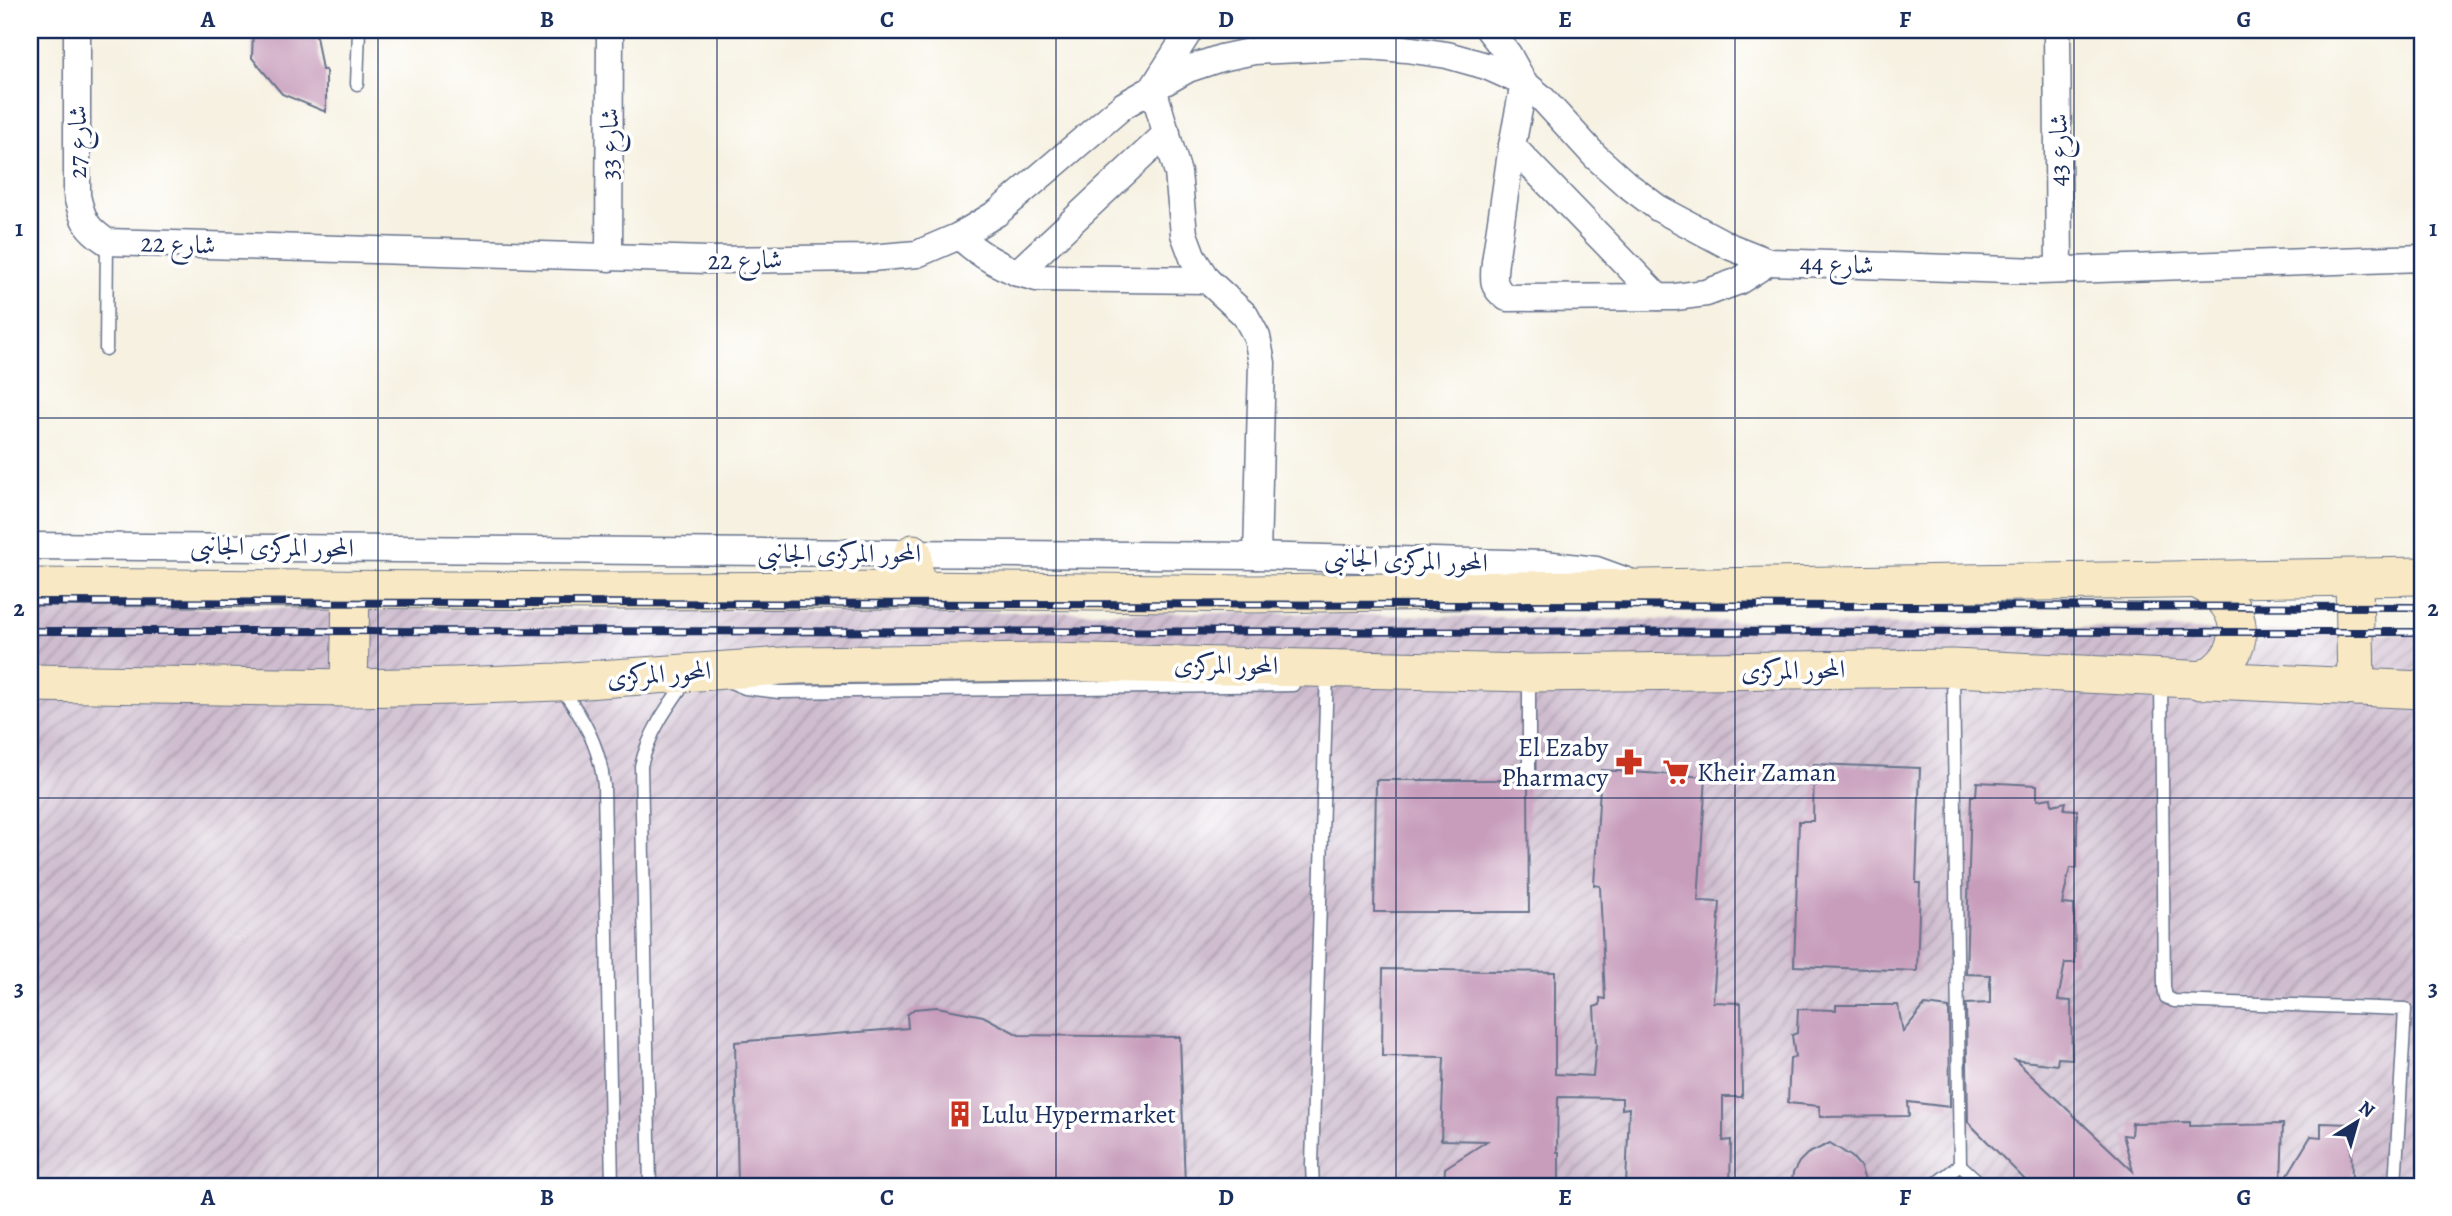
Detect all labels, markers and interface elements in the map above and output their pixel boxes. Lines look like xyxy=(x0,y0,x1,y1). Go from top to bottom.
text: A xyxy=(200,4,216,35)
text: B xyxy=(540,4,554,35)
text: C xyxy=(880,4,894,35)
text: D xyxy=(1218,4,1234,35)
text: E xyxy=(1558,4,1572,35)
text: F xyxy=(1899,4,1912,35)
text: G xyxy=(2236,4,2252,35)
street label: شارع 27 xyxy=(60,105,99,179)
street label: شارع 33 xyxy=(592,108,631,180)
street label: شارع 43 xyxy=(2041,114,2080,186)
text: 1 xyxy=(15,213,23,244)
text: 1 xyxy=(2429,213,2437,244)
street label: شارع 22 xyxy=(140,225,216,267)
street label: شارع 22 xyxy=(707,242,783,282)
street label: شارع 44 xyxy=(1799,245,1875,287)
street label: المحور المركزى الجانبى xyxy=(190,528,354,567)
street label: المحور المركزى الجانبى xyxy=(757,536,921,572)
street label: المحور المركزى الجانبى xyxy=(1323,540,1489,581)
text: 2 xyxy=(13,593,25,624)
text: 2 xyxy=(2427,593,2439,624)
street label: المحور المركزى xyxy=(1173,647,1279,683)
street label: المحور المركزى xyxy=(1740,652,1846,688)
street label: المحور المركزى xyxy=(606,653,712,695)
place label: El Ezaby Pharmacy xyxy=(1501,730,1608,795)
pharmacy icon: El Ezaby Pharmacy xyxy=(1614,747,1644,777)
place label: Kheir Zaman xyxy=(1697,755,1836,790)
supermarket icon: Kheir Zaman xyxy=(1661,757,1691,787)
text: 3 xyxy=(14,973,24,1004)
text: 3 xyxy=(2428,973,2438,1004)
north arrow xyxy=(2322,1086,2392,1156)
text: N xyxy=(2353,1095,2380,1124)
place label: Lulu Hypermarket xyxy=(981,1097,1176,1132)
building icon: Lulu Hypermarket xyxy=(945,1099,975,1129)
text: A xyxy=(200,1182,216,1213)
text: B xyxy=(540,1182,554,1213)
text: C xyxy=(880,1182,894,1213)
text: D xyxy=(1218,1182,1234,1213)
text: E xyxy=(1558,1182,1572,1213)
text: F xyxy=(1899,1182,1912,1213)
text: G xyxy=(2236,1182,2252,1213)

